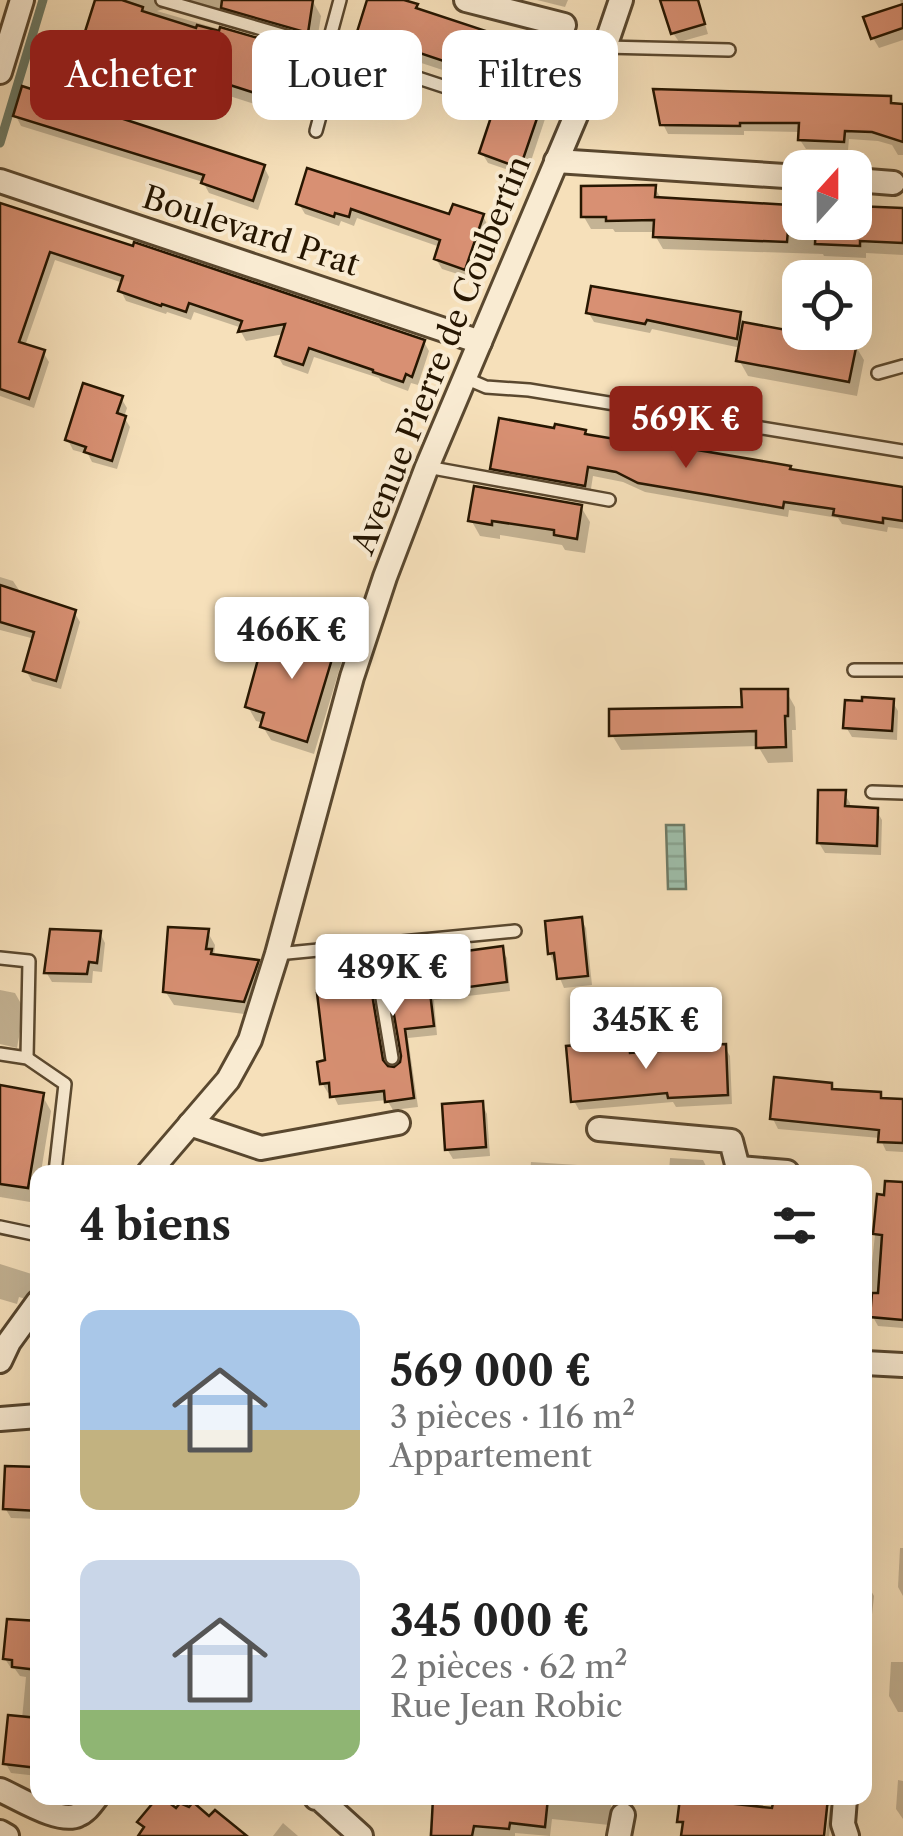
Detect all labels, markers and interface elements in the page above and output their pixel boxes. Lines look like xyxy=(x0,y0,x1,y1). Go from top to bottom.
chip: Acheter xyxy=(30,30,232,120)
chip: Louer xyxy=(252,30,422,120)
chip: Filtres xyxy=(442,30,618,120)
street label: Avenue Pierre de Coubertin xyxy=(342,150,538,560)
north arrow xyxy=(782,150,872,240)
map controls xyxy=(782,150,872,350)
street label: Boulevard Prat xyxy=(138,177,365,284)
button: locate xyxy=(782,260,872,350)
pin: 569K € xyxy=(605,386,767,471)
text: 569K € xyxy=(631,399,741,438)
pin: 466K € xyxy=(211,597,373,682)
text: 466K € xyxy=(237,610,347,649)
pin: 489K € xyxy=(312,934,474,1019)
text: 489K € xyxy=(338,947,448,986)
pin: 345K € xyxy=(565,987,727,1072)
text: 345K € xyxy=(592,1000,700,1039)
icon: filters xyxy=(767,1198,822,1253)
text: 4 biens xyxy=(80,1199,231,1251)
text: 569 000 € xyxy=(390,1345,591,1397)
icon: home xyxy=(160,1350,280,1470)
text: 3 pièces · 116 m² xyxy=(390,1397,635,1436)
text: Appartement xyxy=(390,1436,592,1475)
text: 345 000 € xyxy=(390,1595,590,1647)
icon: home xyxy=(160,1600,280,1720)
text: 2 pièces · 62 m² xyxy=(390,1647,628,1686)
text: Rue Jean Robic xyxy=(390,1686,622,1725)

